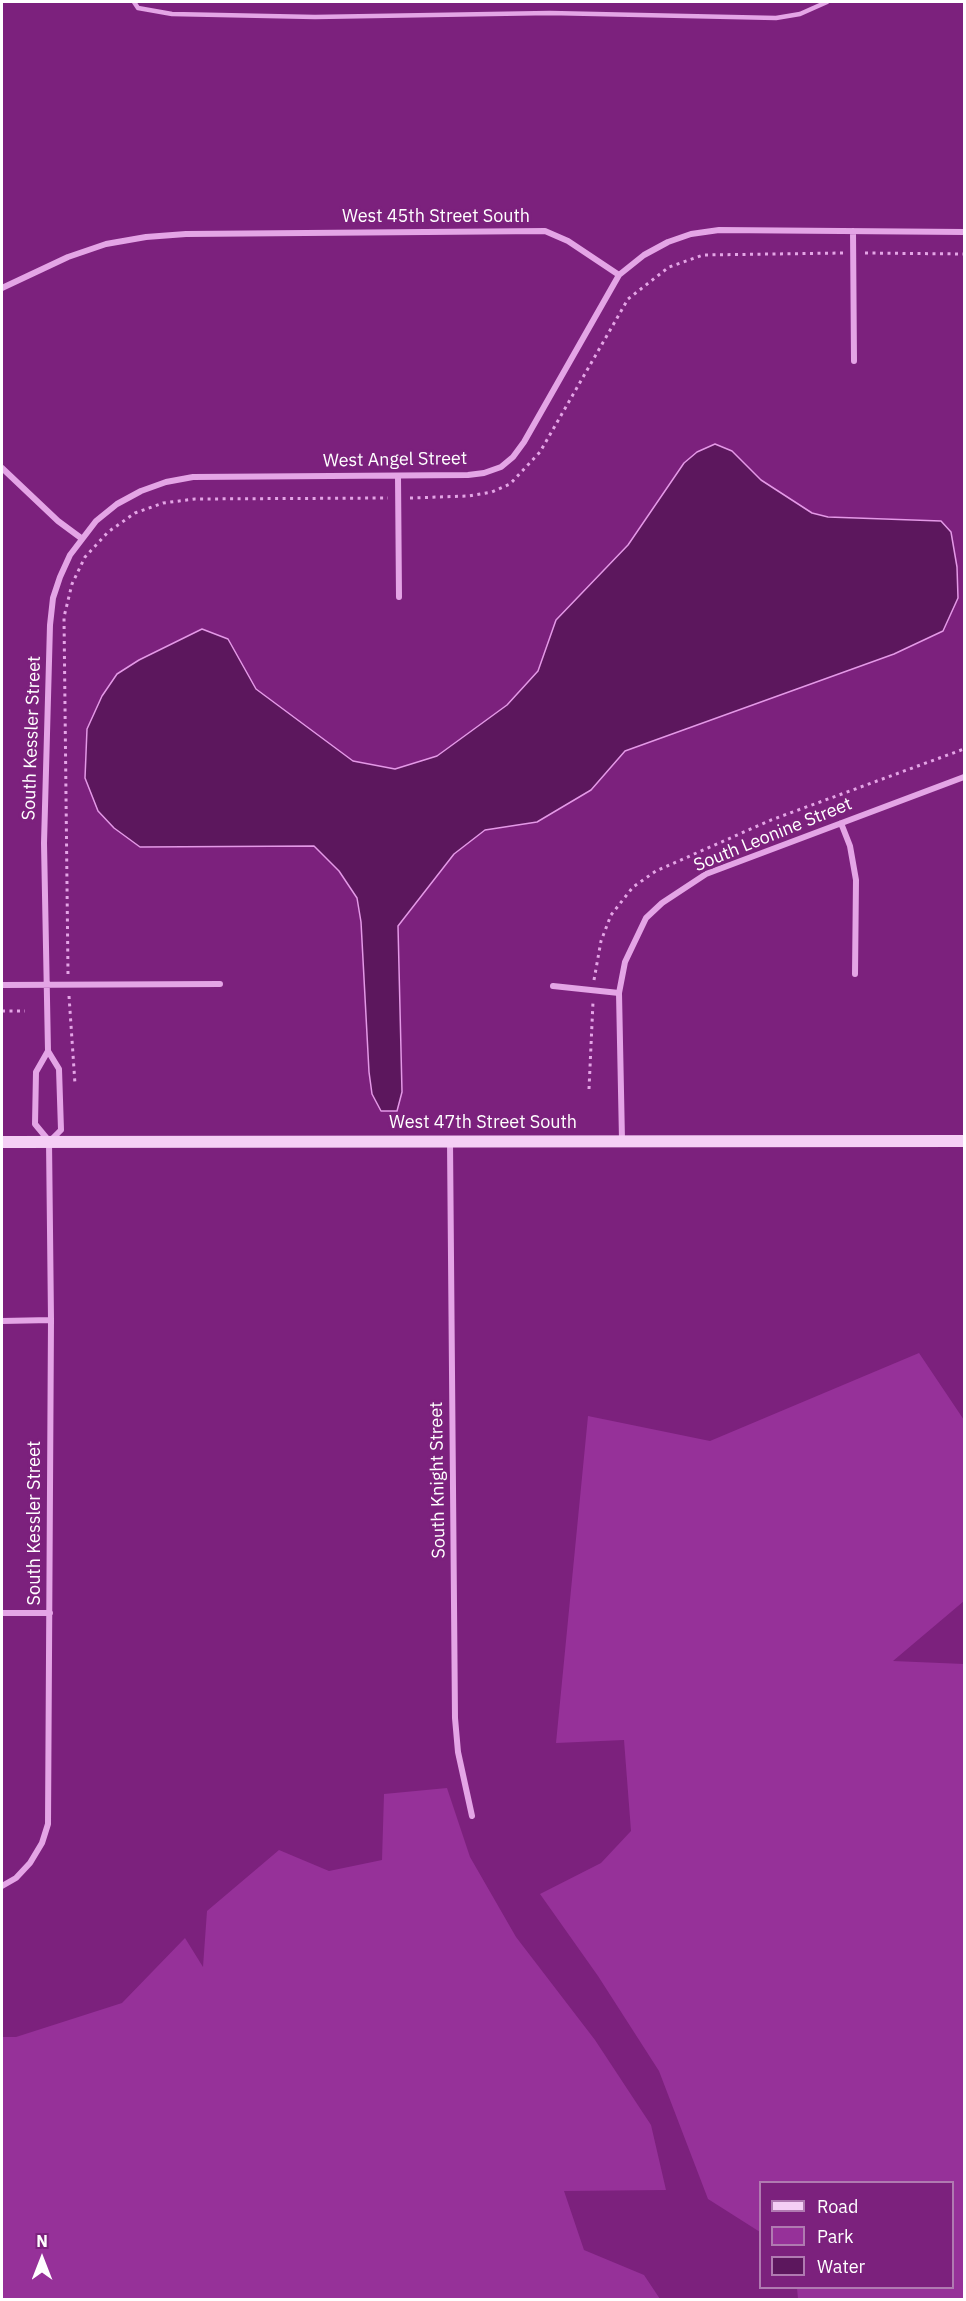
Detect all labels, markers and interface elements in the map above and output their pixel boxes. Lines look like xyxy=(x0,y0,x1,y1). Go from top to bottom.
street label: West 45th Street South xyxy=(342,206,530,228)
street label: West Angel Street xyxy=(323,448,467,472)
street label: South Kessler Street xyxy=(18,655,46,821)
street label: South Leonine Street xyxy=(691,793,855,877)
street label: West 47th Street South xyxy=(389,1112,577,1134)
street label: South Knight Street xyxy=(426,1401,450,1559)
street label: South Kessler Street xyxy=(24,1441,46,1605)
legend xyxy=(759,2181,954,2289)
text: Road xyxy=(817,2195,858,2218)
text: Park xyxy=(817,2225,853,2248)
north arrow xyxy=(12,2229,72,2289)
text: N xyxy=(36,2231,48,2251)
text: Water xyxy=(817,2255,865,2278)

